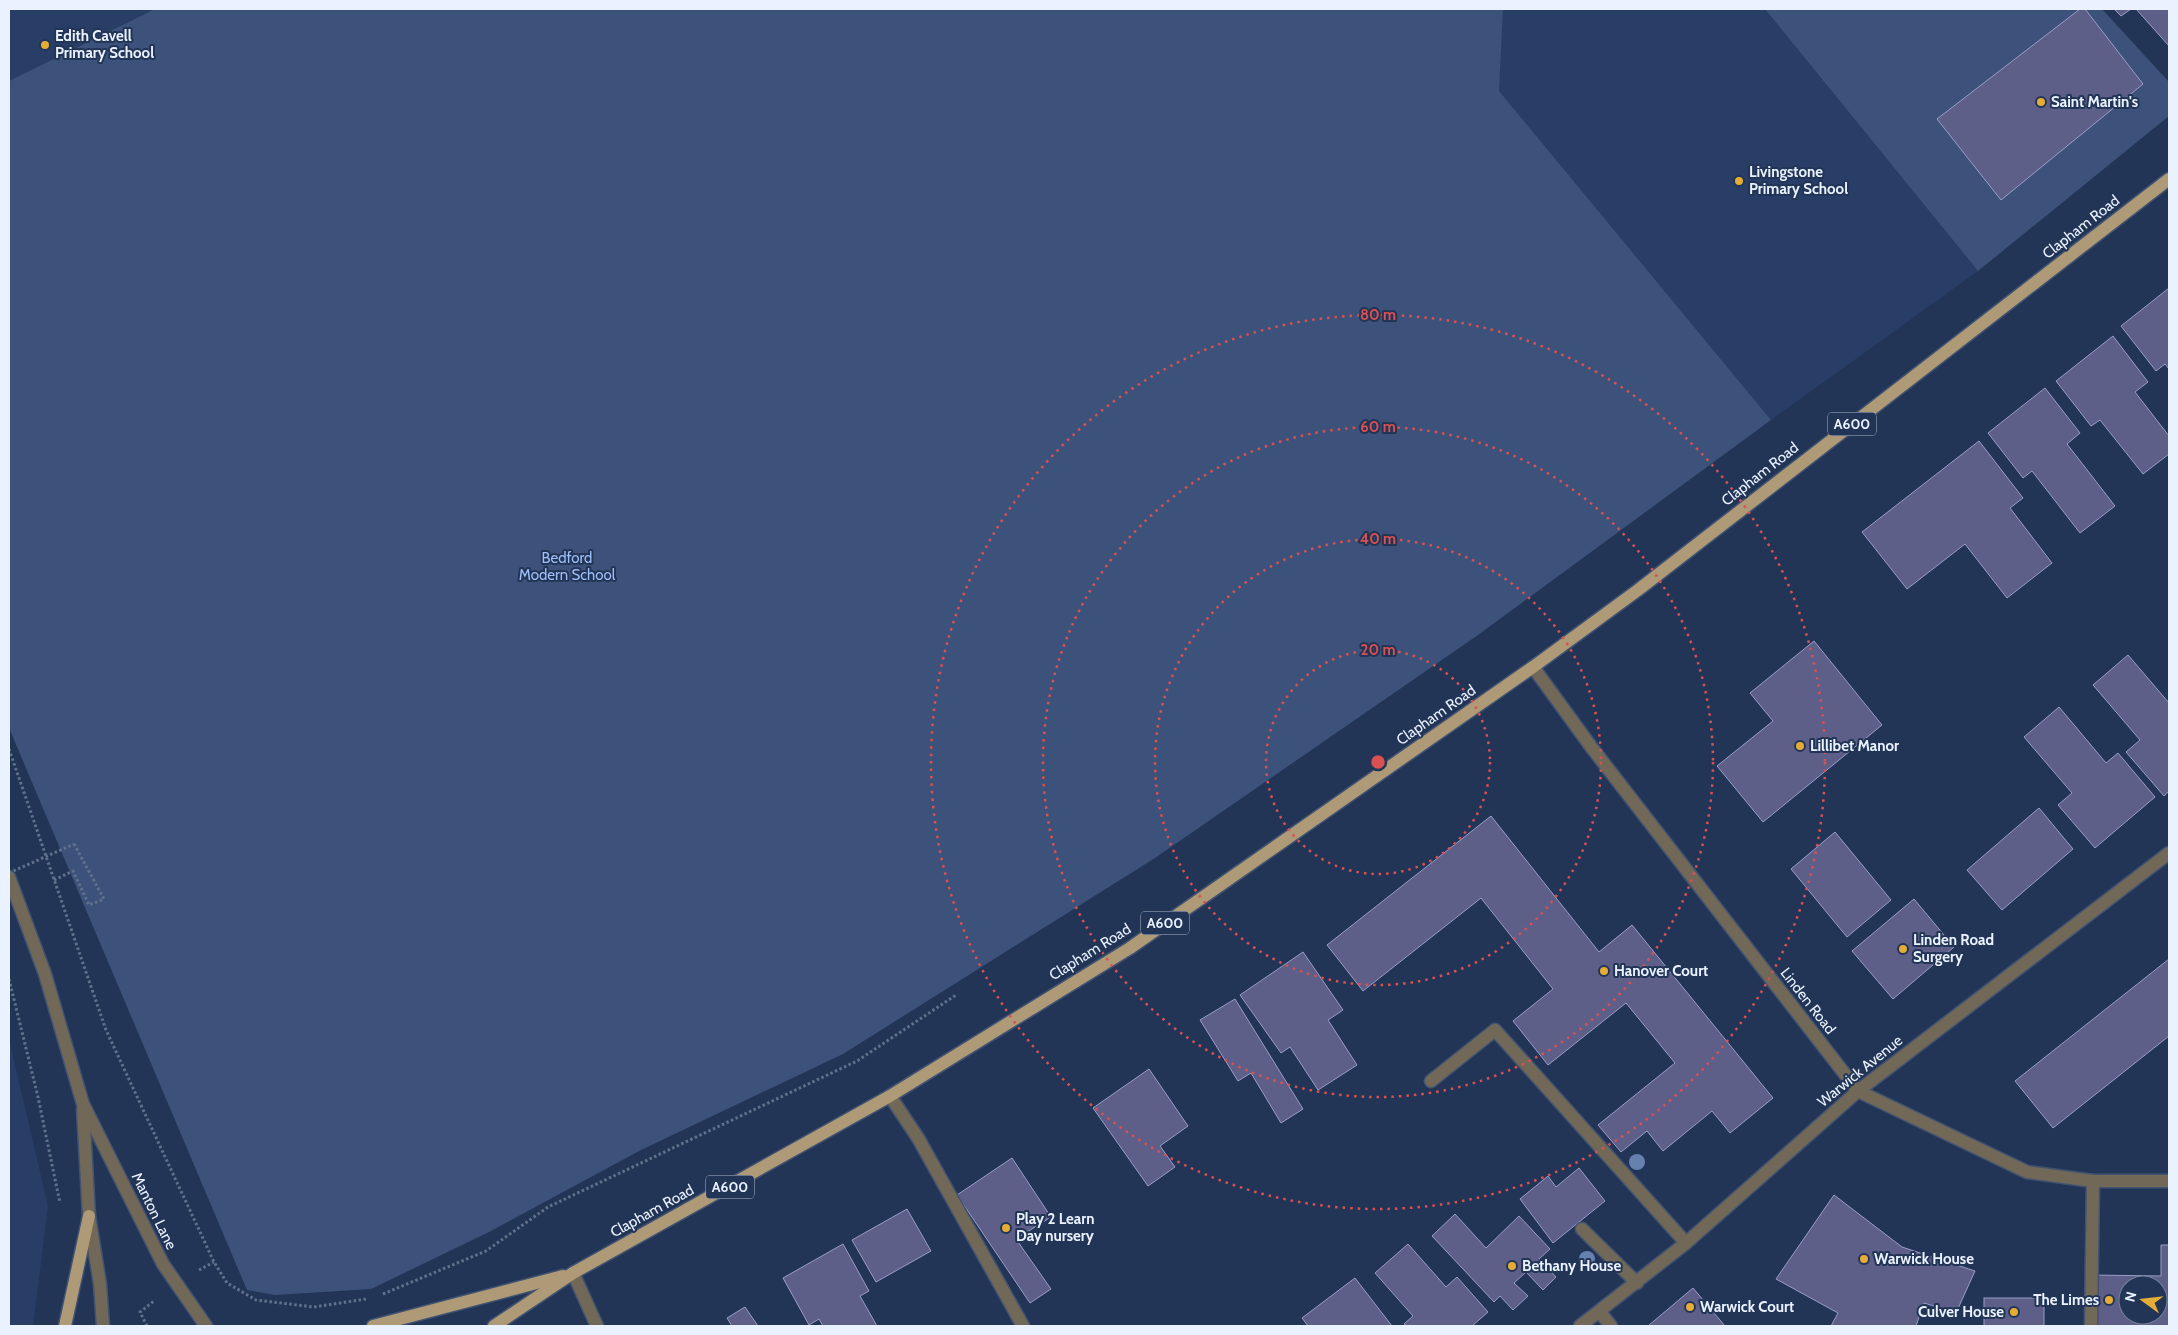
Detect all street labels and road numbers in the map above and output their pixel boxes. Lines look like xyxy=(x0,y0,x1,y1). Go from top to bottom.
street label: Clapham Road xyxy=(2039,191,2123,263)
road number: A600 xyxy=(1828,412,1876,436)
street label: Clapham Road xyxy=(1718,438,1802,510)
street label: Clapham Road xyxy=(1393,681,1479,749)
road number: A600 xyxy=(1141,911,1189,934)
street label: Clapham Road xyxy=(1046,920,1134,984)
street label: Linden Road xyxy=(1776,964,1840,1038)
street label: Warwick Avenue xyxy=(1814,1031,1906,1111)
street label: Manton Lane xyxy=(128,1170,180,1253)
road number: A600 xyxy=(706,1176,754,1198)
street label: Clapham Road xyxy=(607,1181,697,1241)

